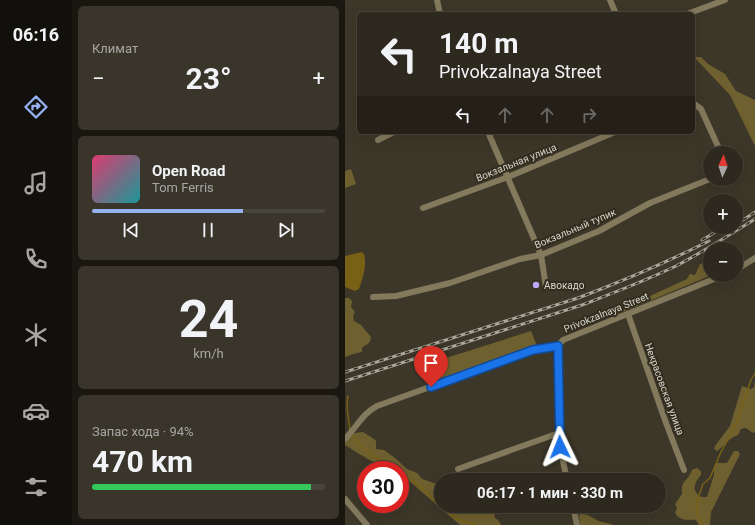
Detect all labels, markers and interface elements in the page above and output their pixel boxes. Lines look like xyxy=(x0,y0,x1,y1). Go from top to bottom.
text: 06:16 xyxy=(13,24,59,45)
text: 140 m xyxy=(439,27,518,60)
icon: left xyxy=(373,28,425,80)
text: Климат xyxy=(92,41,138,56)
text: 23° xyxy=(185,61,232,96)
text: Privokzalnaya Street xyxy=(439,61,602,82)
text: − xyxy=(92,66,105,91)
text: + xyxy=(313,66,325,91)
icon: directions xyxy=(22,93,50,121)
icon: left xyxy=(452,104,474,126)
icon: ahead xyxy=(494,104,516,126)
icon: ahead xyxy=(536,104,558,126)
icon: right xyxy=(578,104,600,126)
street label: Вокзальная улица xyxy=(474,141,558,184)
north arrow xyxy=(703,146,743,186)
map controls xyxy=(703,146,743,282)
text: Open Road xyxy=(152,162,226,180)
icon: music xyxy=(22,169,50,197)
text: Tom Ferris xyxy=(152,180,214,195)
button: + xyxy=(703,194,743,234)
street label: Вокзальный тупик xyxy=(533,206,618,251)
icon: previous xyxy=(120,219,142,241)
icon: pause xyxy=(197,219,219,241)
icon: next xyxy=(275,219,297,241)
button: − xyxy=(703,242,743,282)
icon: phone xyxy=(22,245,50,273)
marker: Авокадо xyxy=(531,280,541,290)
place label: Авокадо xyxy=(544,280,585,291)
text: 24 xyxy=(179,289,238,350)
street label: Privokzalnaya Street xyxy=(562,290,650,334)
icon: climate xyxy=(22,321,50,349)
street label: Некрасовская улица xyxy=(643,342,686,437)
text: km/h xyxy=(193,346,224,361)
pin xyxy=(414,346,448,387)
icon: arrive xyxy=(420,352,442,374)
icon: car xyxy=(22,397,50,425)
text: Запас хода · 94% xyxy=(92,424,194,439)
position arrow xyxy=(539,426,581,468)
text: 470 km xyxy=(92,444,193,479)
speed limit sign: 30 xyxy=(357,461,409,513)
icon: filters xyxy=(22,473,50,501)
text: 06:17 · 1 мин · 330 m xyxy=(477,484,623,502)

